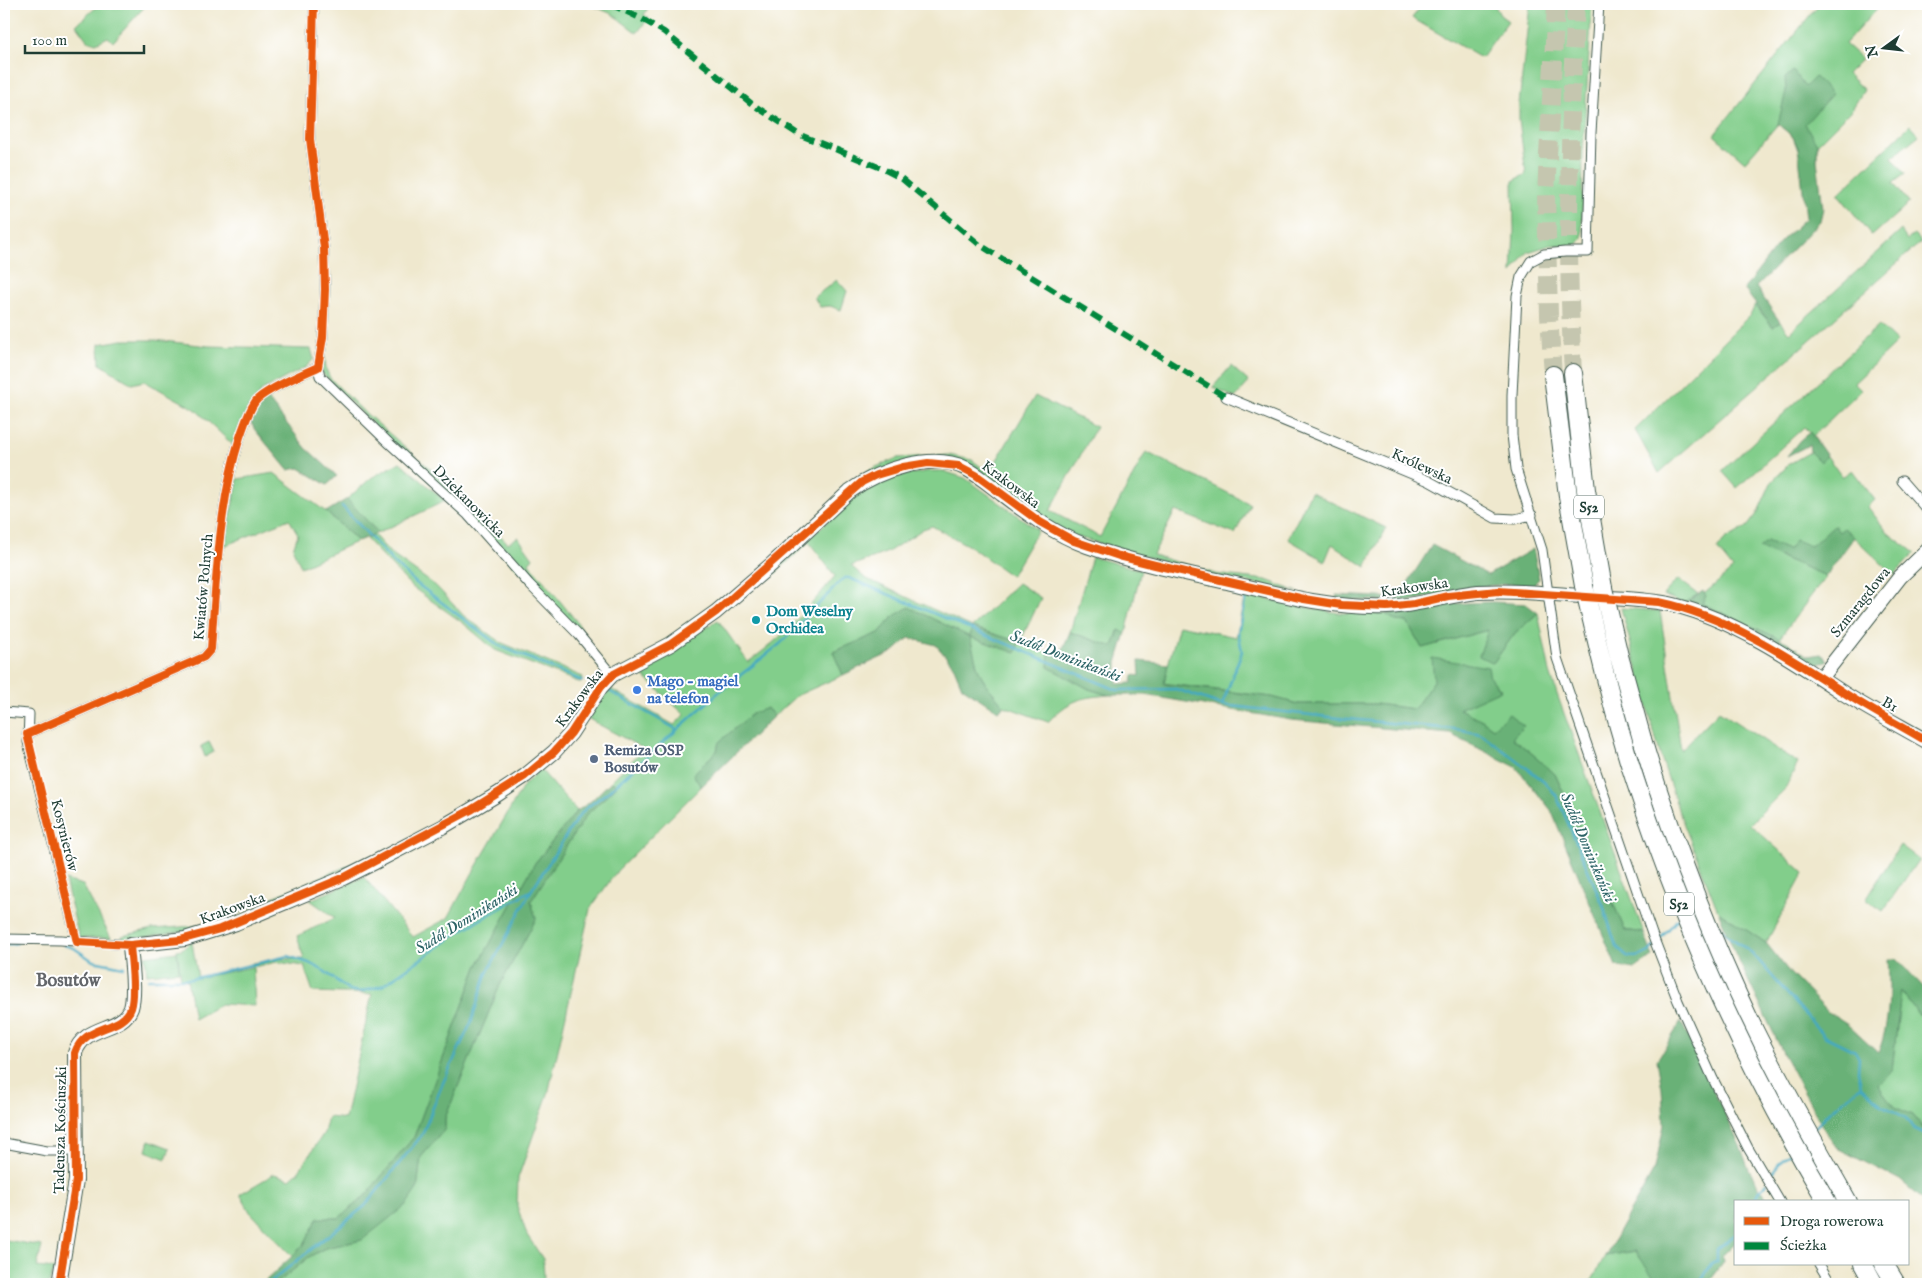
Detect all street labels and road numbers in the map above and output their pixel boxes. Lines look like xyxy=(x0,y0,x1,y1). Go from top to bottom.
street label: Królewska xyxy=(1388,444,1456,489)
street label: Krakowska xyxy=(978,456,1044,513)
street label: Dziekanowicka xyxy=(428,461,509,542)
road number: S52 xyxy=(1574,496,1604,518)
street label: Kwiatów Polnych xyxy=(189,533,218,641)
street label: Szmaragdowa xyxy=(1826,563,1895,641)
street label: Krakowska xyxy=(1379,573,1450,602)
street label: Krakowska xyxy=(551,665,608,731)
street label: B1 xyxy=(1878,692,1901,717)
street label: Kosynierów xyxy=(46,797,83,874)
street label: Krakowska xyxy=(197,888,268,929)
road number: S52 xyxy=(1664,892,1694,916)
street label: Tadeusza Kościuszki xyxy=(50,1066,71,1194)

